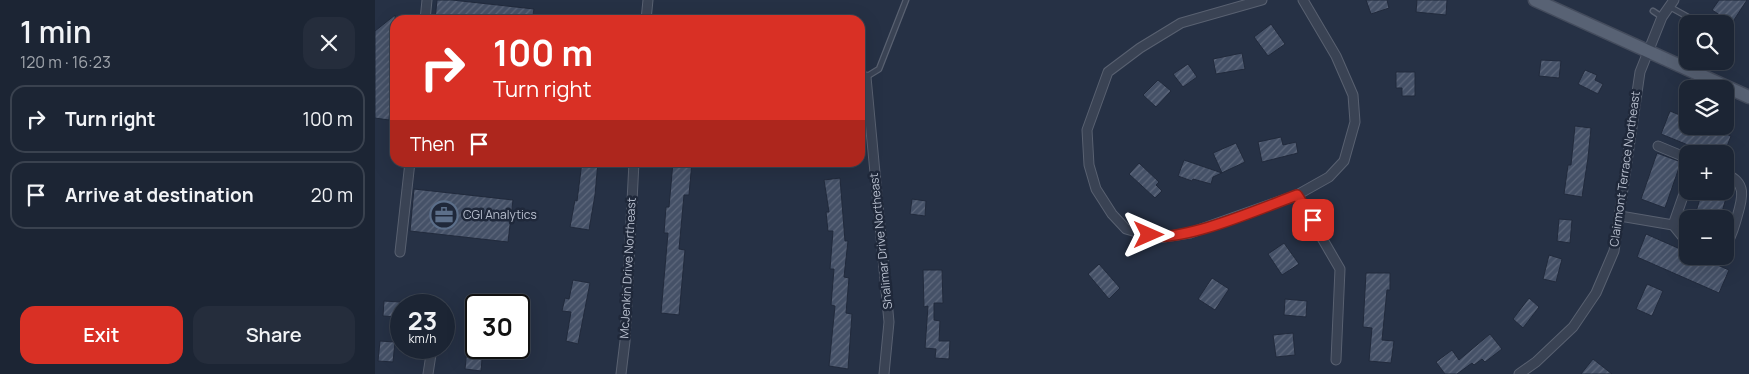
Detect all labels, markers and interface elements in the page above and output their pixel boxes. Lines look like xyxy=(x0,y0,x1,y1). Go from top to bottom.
text: 1 min xyxy=(20,11,92,52)
map controls xyxy=(1679,15,1734,265)
button: search xyxy=(1679,15,1734,70)
button: close xyxy=(303,17,355,69)
text: 100 m xyxy=(493,29,593,77)
icon: right xyxy=(410,35,475,100)
text: 120 m · 16:23 xyxy=(20,51,111,73)
text: Turn right xyxy=(493,74,591,104)
button: layers xyxy=(1679,80,1734,135)
street label: Clairmont Terrace Northeast xyxy=(1605,90,1644,248)
icon: right xyxy=(22,105,50,133)
text: Turn right xyxy=(65,106,155,132)
text: 100 m xyxy=(302,106,353,132)
icon: arrive xyxy=(465,130,493,158)
text: Then xyxy=(410,131,455,157)
button: + xyxy=(1679,145,1734,200)
street label: Shalimar Drive Northeast xyxy=(865,172,896,310)
icon: arrive xyxy=(22,181,50,209)
text: Arrive at destination xyxy=(65,182,254,208)
text: 20 m xyxy=(311,182,353,208)
street label: McJenkin Drive Northeast xyxy=(615,197,640,339)
pin xyxy=(1292,199,1334,241)
office icon: CGI Analytics xyxy=(429,200,459,230)
place label: CGI Analytics xyxy=(463,206,537,223)
icon: arrive xyxy=(1299,206,1327,234)
position arrow xyxy=(1122,208,1174,260)
button: − xyxy=(1679,210,1734,265)
speed limit sign: 30 xyxy=(465,294,530,359)
text: 23 xyxy=(408,303,437,338)
button: Exit xyxy=(20,306,183,364)
button: Share xyxy=(193,306,355,364)
text: km/h xyxy=(409,330,436,347)

